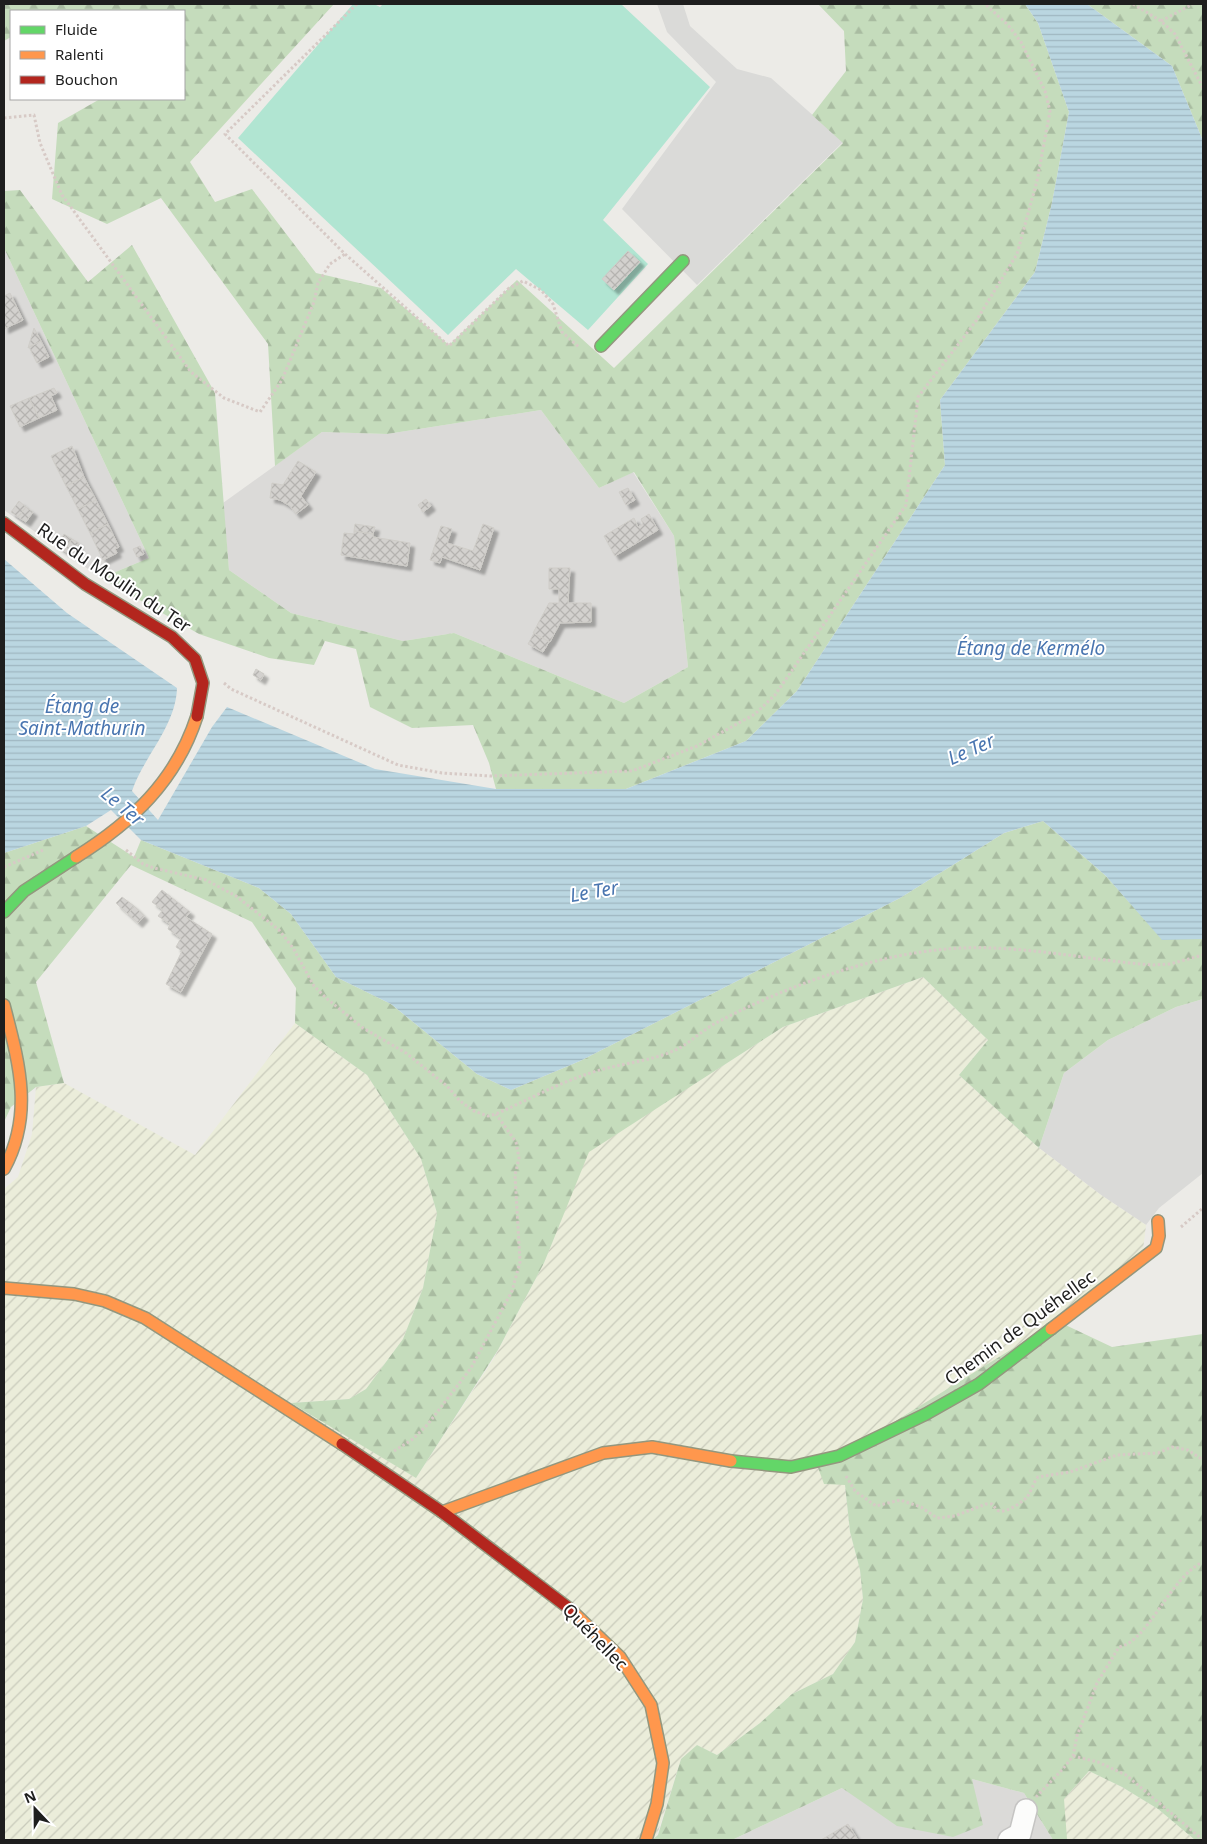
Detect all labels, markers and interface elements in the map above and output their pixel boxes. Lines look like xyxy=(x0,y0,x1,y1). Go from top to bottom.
legend xyxy=(10,10,185,100)
text: Fluide xyxy=(55,19,97,39)
text: Ralenti xyxy=(55,44,104,64)
text: Bouchon xyxy=(55,69,118,89)
street label: Rue du Moulin du Ter xyxy=(33,517,197,638)
water label: Étang de Kermélo xyxy=(957,635,1105,661)
water label: Étang de Saint-Mathurin xyxy=(18,693,146,741)
water label: Le Ter xyxy=(943,727,1000,771)
water label: Le Ter xyxy=(96,780,151,833)
water label: Le Ter xyxy=(568,874,622,908)
street label: Chemin de Quéhellec xyxy=(939,1264,1100,1390)
street label: Quéhellec xyxy=(558,1598,634,1675)
north arrow xyxy=(10,1784,60,1834)
text: N xyxy=(21,1786,39,1807)

